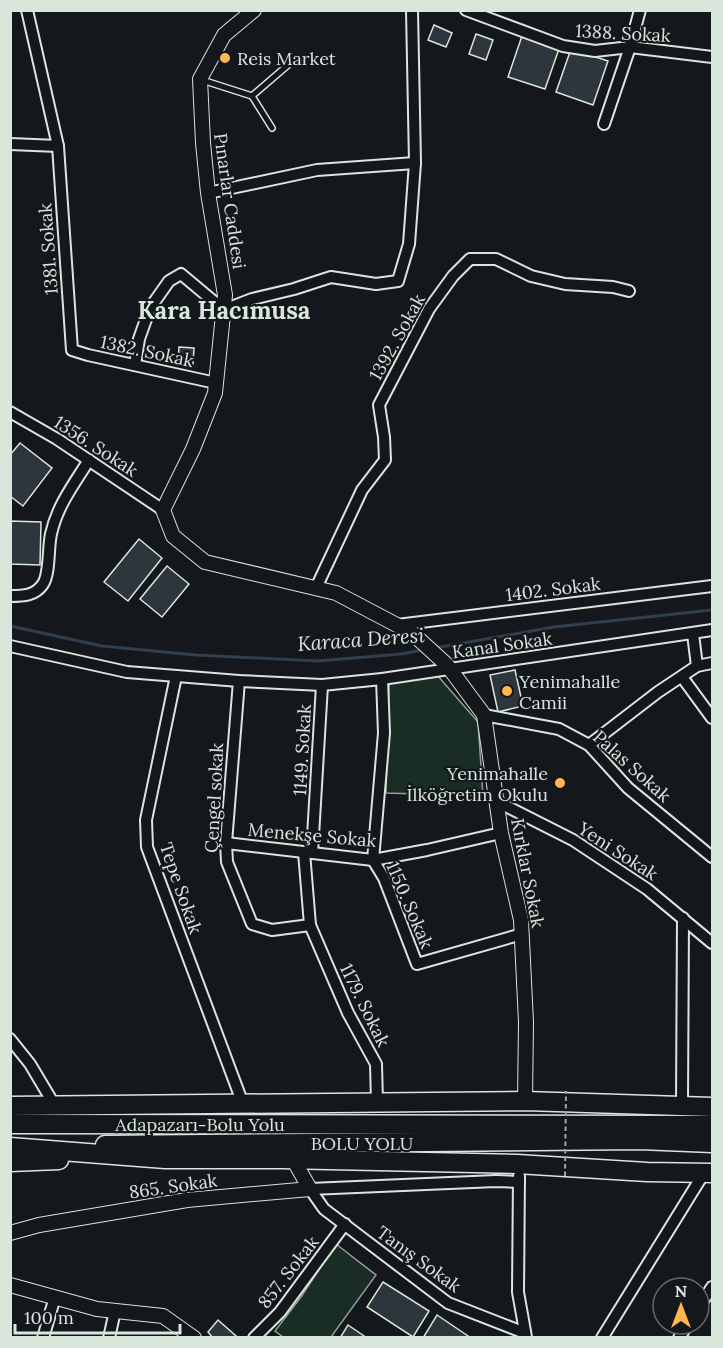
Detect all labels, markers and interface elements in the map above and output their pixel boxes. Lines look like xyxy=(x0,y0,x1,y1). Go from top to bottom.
street label: 1388. Sokak xyxy=(575,19,672,47)
place label: Reis Market xyxy=(237,47,336,70)
marker: Reis Market xyxy=(218,51,232,65)
street label: Pınarlar Caddesi xyxy=(209,131,251,271)
street label: 1381. Sokak xyxy=(33,202,63,296)
street label: 1392. Sokak xyxy=(364,290,430,384)
district label: Kara Hacımusa xyxy=(138,295,311,326)
street label: 1382. Sokak xyxy=(98,330,196,372)
street label: 1356. Sokak xyxy=(50,410,143,482)
street label: 1402. Sokak xyxy=(504,572,602,606)
water label: Karaca Deresi xyxy=(297,622,426,656)
street label: Kanal Sokak xyxy=(450,627,554,663)
place label: Yenimahalle Camii xyxy=(518,670,621,714)
marker: Yenimahalle Camii xyxy=(500,684,514,698)
street label: 1149. Sokak xyxy=(288,703,316,796)
street label: Palas Sokak xyxy=(588,725,676,807)
street label: Çengel sokak xyxy=(200,742,228,854)
place label: Yenimahalle İlköğretim Okulu xyxy=(407,762,548,806)
marker: Yenimahalle İlköğretim Okulu xyxy=(553,776,567,790)
street label: Kırklar Sokak xyxy=(506,816,550,930)
street label: Yeni Sokak xyxy=(573,816,662,885)
street label: Menekşe Sokak xyxy=(247,818,377,852)
street label: Tepe Sokak xyxy=(155,839,207,937)
street label: 1150. Sokak xyxy=(381,858,439,952)
street label: 1179. Sokak xyxy=(335,959,395,1051)
street label: Adapazarı-Bolu Yolu xyxy=(114,1113,285,1136)
street label: BOLU YOLU xyxy=(311,1132,413,1155)
street label: 865. Sokak xyxy=(127,1168,219,1204)
street label: Tanış Sokak xyxy=(372,1221,466,1298)
street label: 857. Sokak xyxy=(252,1231,324,1313)
north arrow xyxy=(651,1276,711,1336)
text: N xyxy=(675,1281,687,1301)
scale bar xyxy=(15,1297,180,1335)
text: 100 m xyxy=(24,1306,74,1329)

